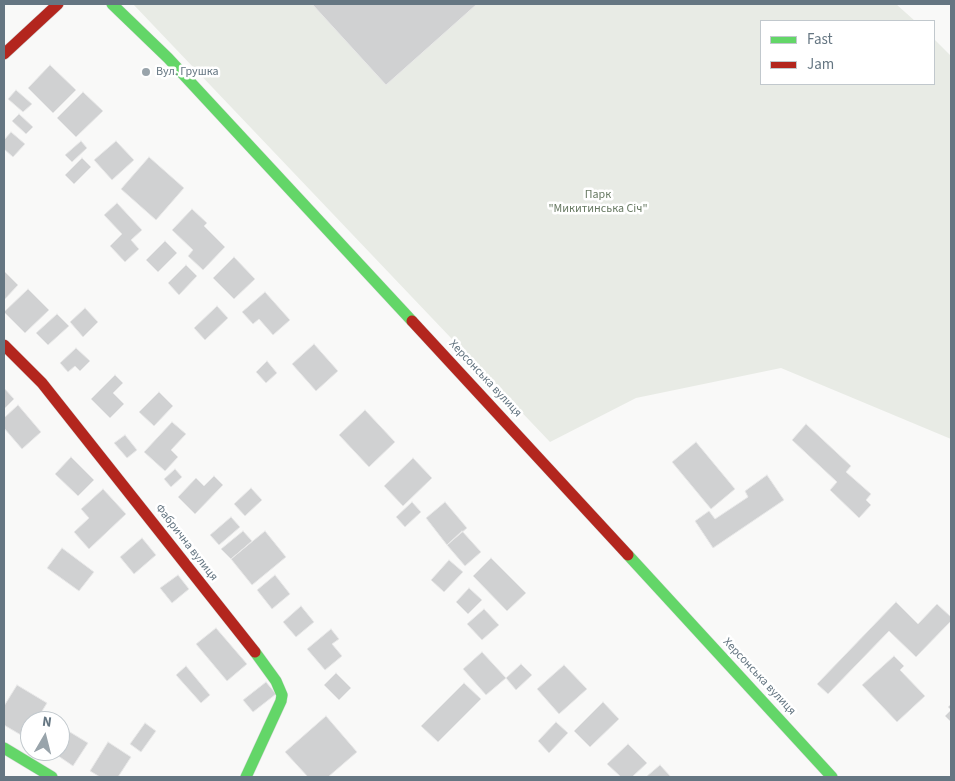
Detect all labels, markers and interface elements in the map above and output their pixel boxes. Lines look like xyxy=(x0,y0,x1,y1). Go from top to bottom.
legend xyxy=(760,20,935,85)
text: Fast xyxy=(807,29,833,50)
text: Jam xyxy=(807,54,834,75)
place label: Вул. Грушка xyxy=(156,65,219,79)
marker: Вул. Грушка xyxy=(140,66,152,78)
park label: Парк "Микитинська Січ" xyxy=(548,188,648,216)
street label: Херсонська вулиця xyxy=(446,337,524,421)
street label: Фабрична вулиця xyxy=(152,502,220,584)
street label: Херсонська вулиця xyxy=(720,635,798,719)
north arrow xyxy=(20,711,70,761)
text: N xyxy=(41,712,53,733)

